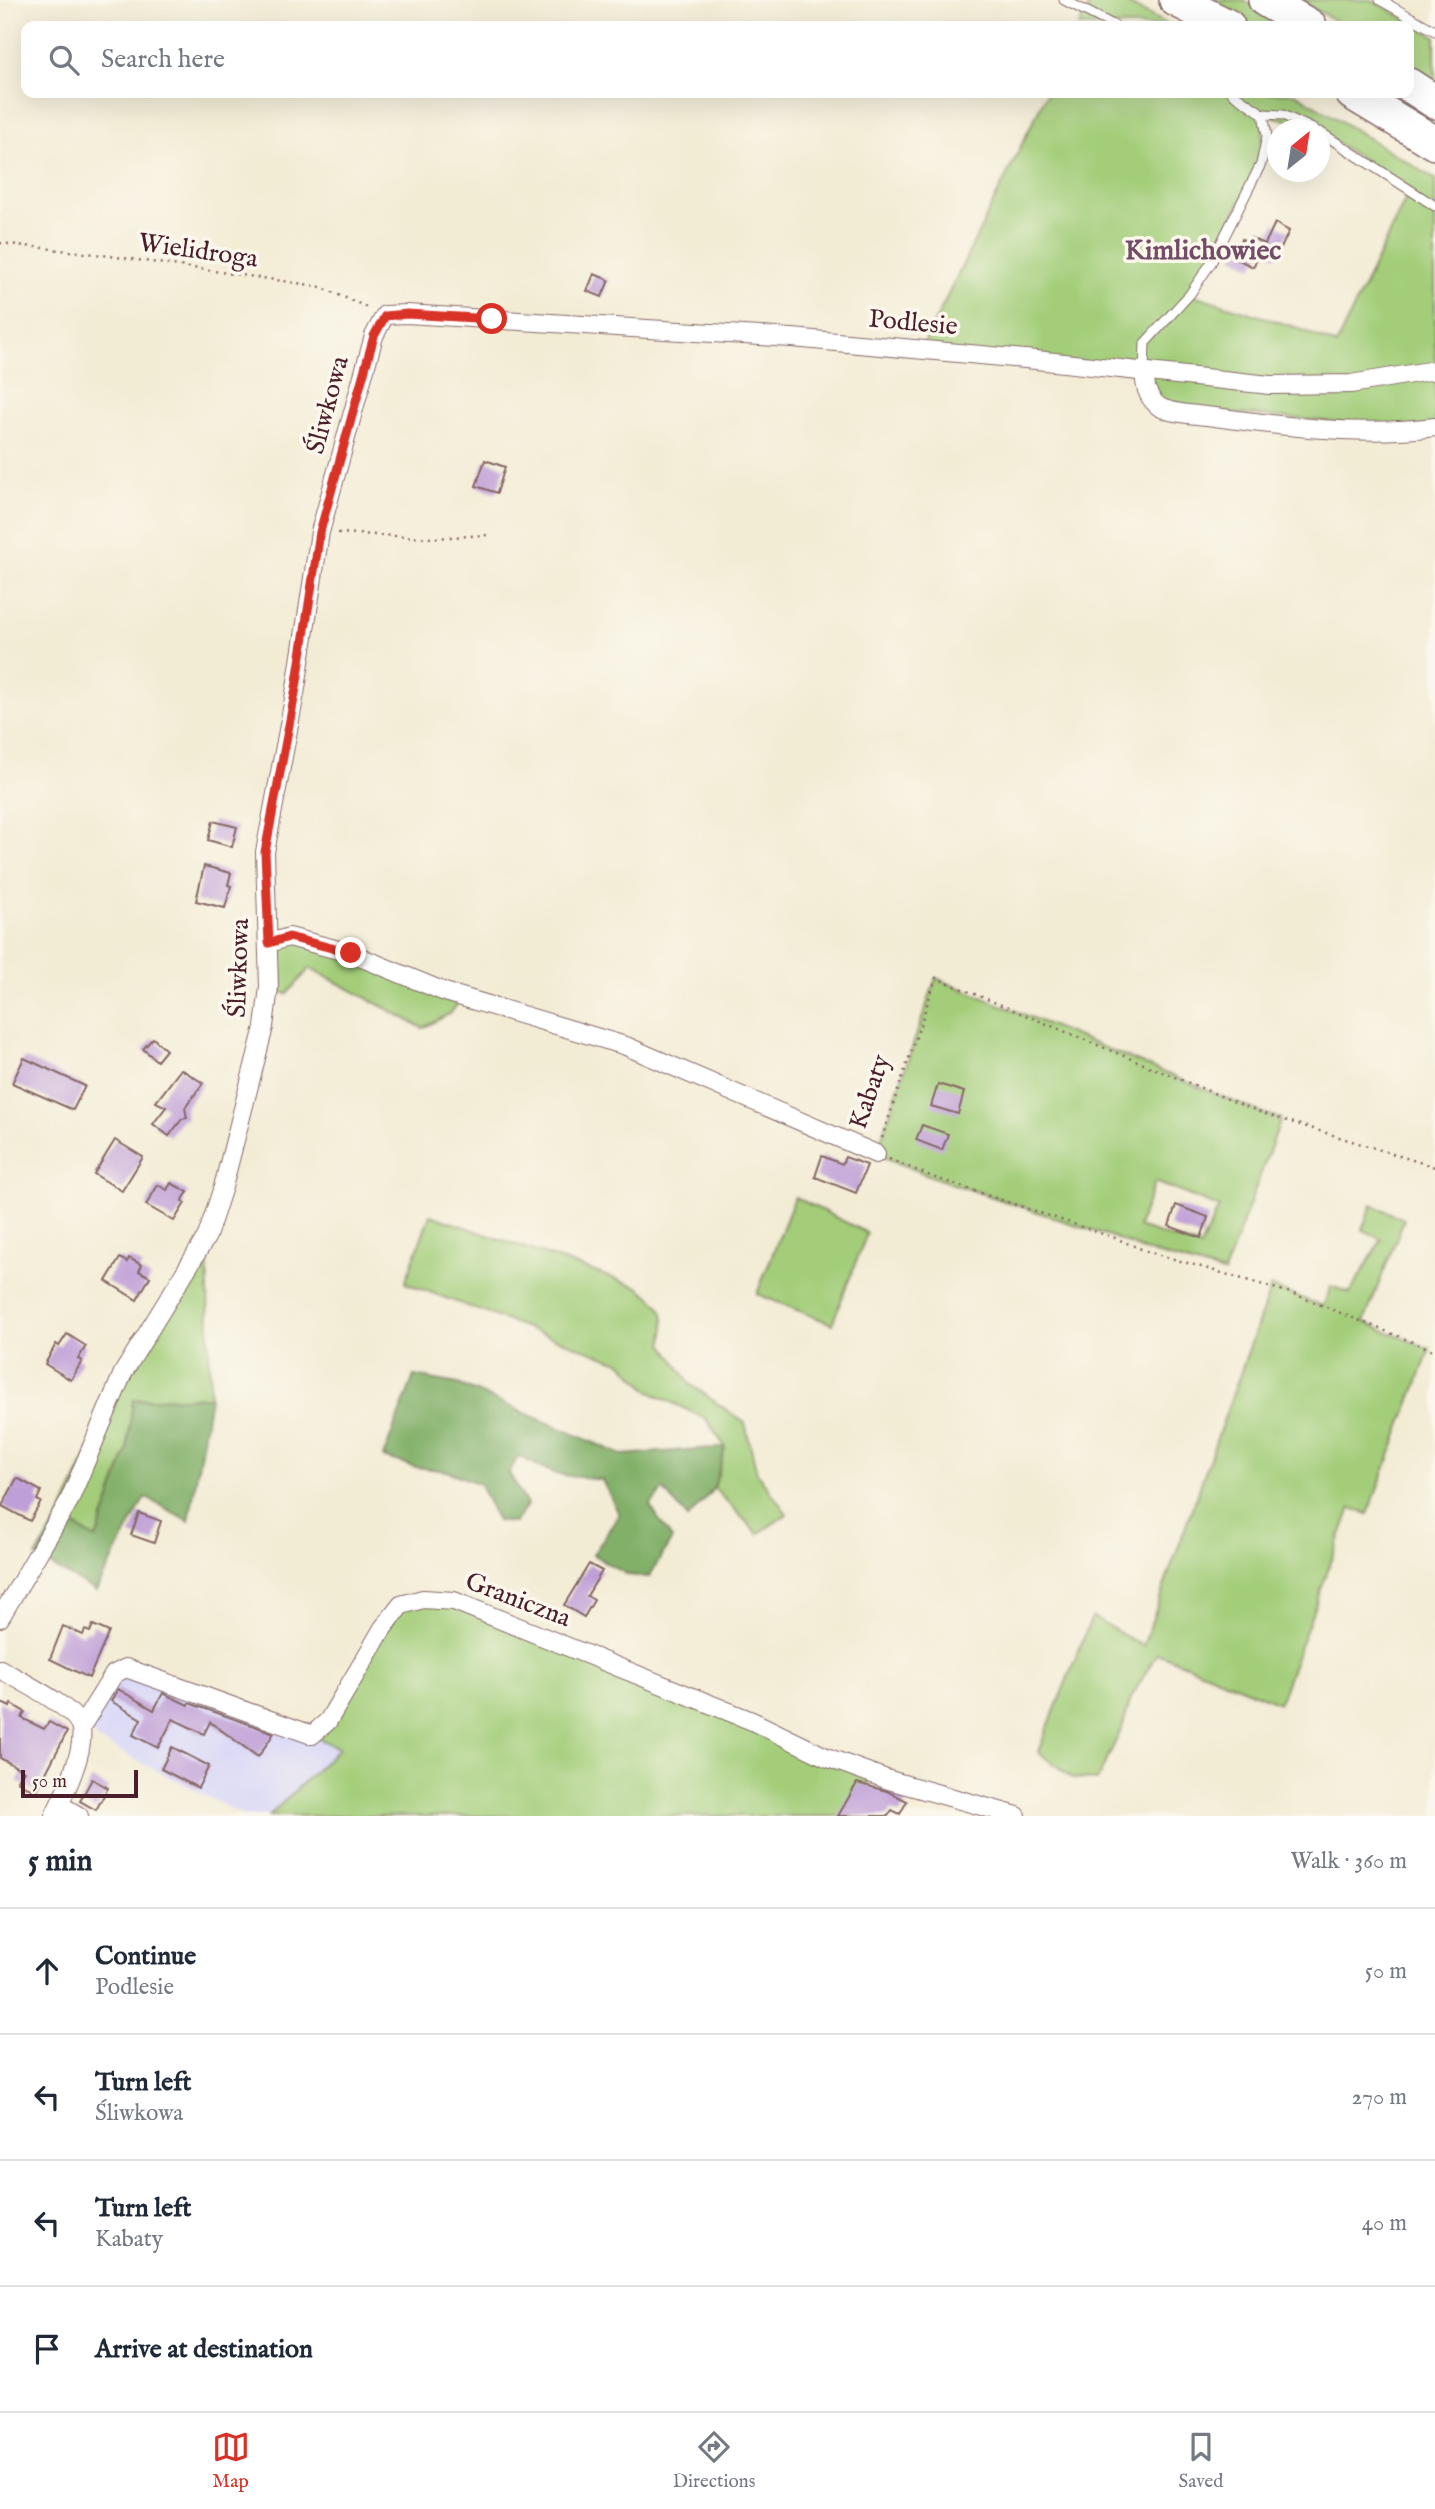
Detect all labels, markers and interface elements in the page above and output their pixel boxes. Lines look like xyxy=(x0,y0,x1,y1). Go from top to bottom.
search box xyxy=(21,21,1414,98)
icon: search xyxy=(45,41,83,79)
text: Search here xyxy=(101,43,225,76)
north arrow xyxy=(1267,119,1330,182)
street label: Wielidroga xyxy=(136,226,261,276)
district label: Kimlichowiec xyxy=(1125,234,1281,269)
route start xyxy=(476,303,507,334)
street label: Podlesie xyxy=(867,303,959,343)
street label: Śliwkowa xyxy=(299,352,357,457)
street label: Śliwkowa xyxy=(221,917,257,1018)
route end xyxy=(335,937,366,968)
street label: Kabaty xyxy=(842,1050,898,1134)
street label: Graniczna xyxy=(461,1565,576,1635)
scale bar xyxy=(21,1767,138,1799)
text: 50 m xyxy=(32,1770,67,1794)
text: 5 min xyxy=(28,1843,93,1881)
text: Walk · 360 m xyxy=(1290,1847,1407,1876)
text: Continue xyxy=(95,1940,196,1973)
icon: ahead xyxy=(28,1952,66,1990)
text: 50 m xyxy=(1365,1957,1407,1986)
text: Podlesie xyxy=(95,1973,174,2002)
text: Turn left xyxy=(95,2066,192,2099)
icon: left xyxy=(28,2078,66,2116)
text: 270 m xyxy=(1352,2083,1407,2112)
text: Śliwkowa xyxy=(95,2099,183,2128)
text: Turn left xyxy=(95,2192,192,2225)
icon: left xyxy=(28,2204,66,2242)
text: 40 m xyxy=(1362,2209,1407,2238)
text: Kabaty xyxy=(95,2225,163,2254)
icon: arrive xyxy=(28,2330,66,2368)
text: Arrive at destination xyxy=(95,2333,313,2366)
tab: Map xyxy=(212,2428,250,2494)
tab: Directions xyxy=(673,2428,755,2494)
tab: Saved xyxy=(1178,2428,1223,2494)

